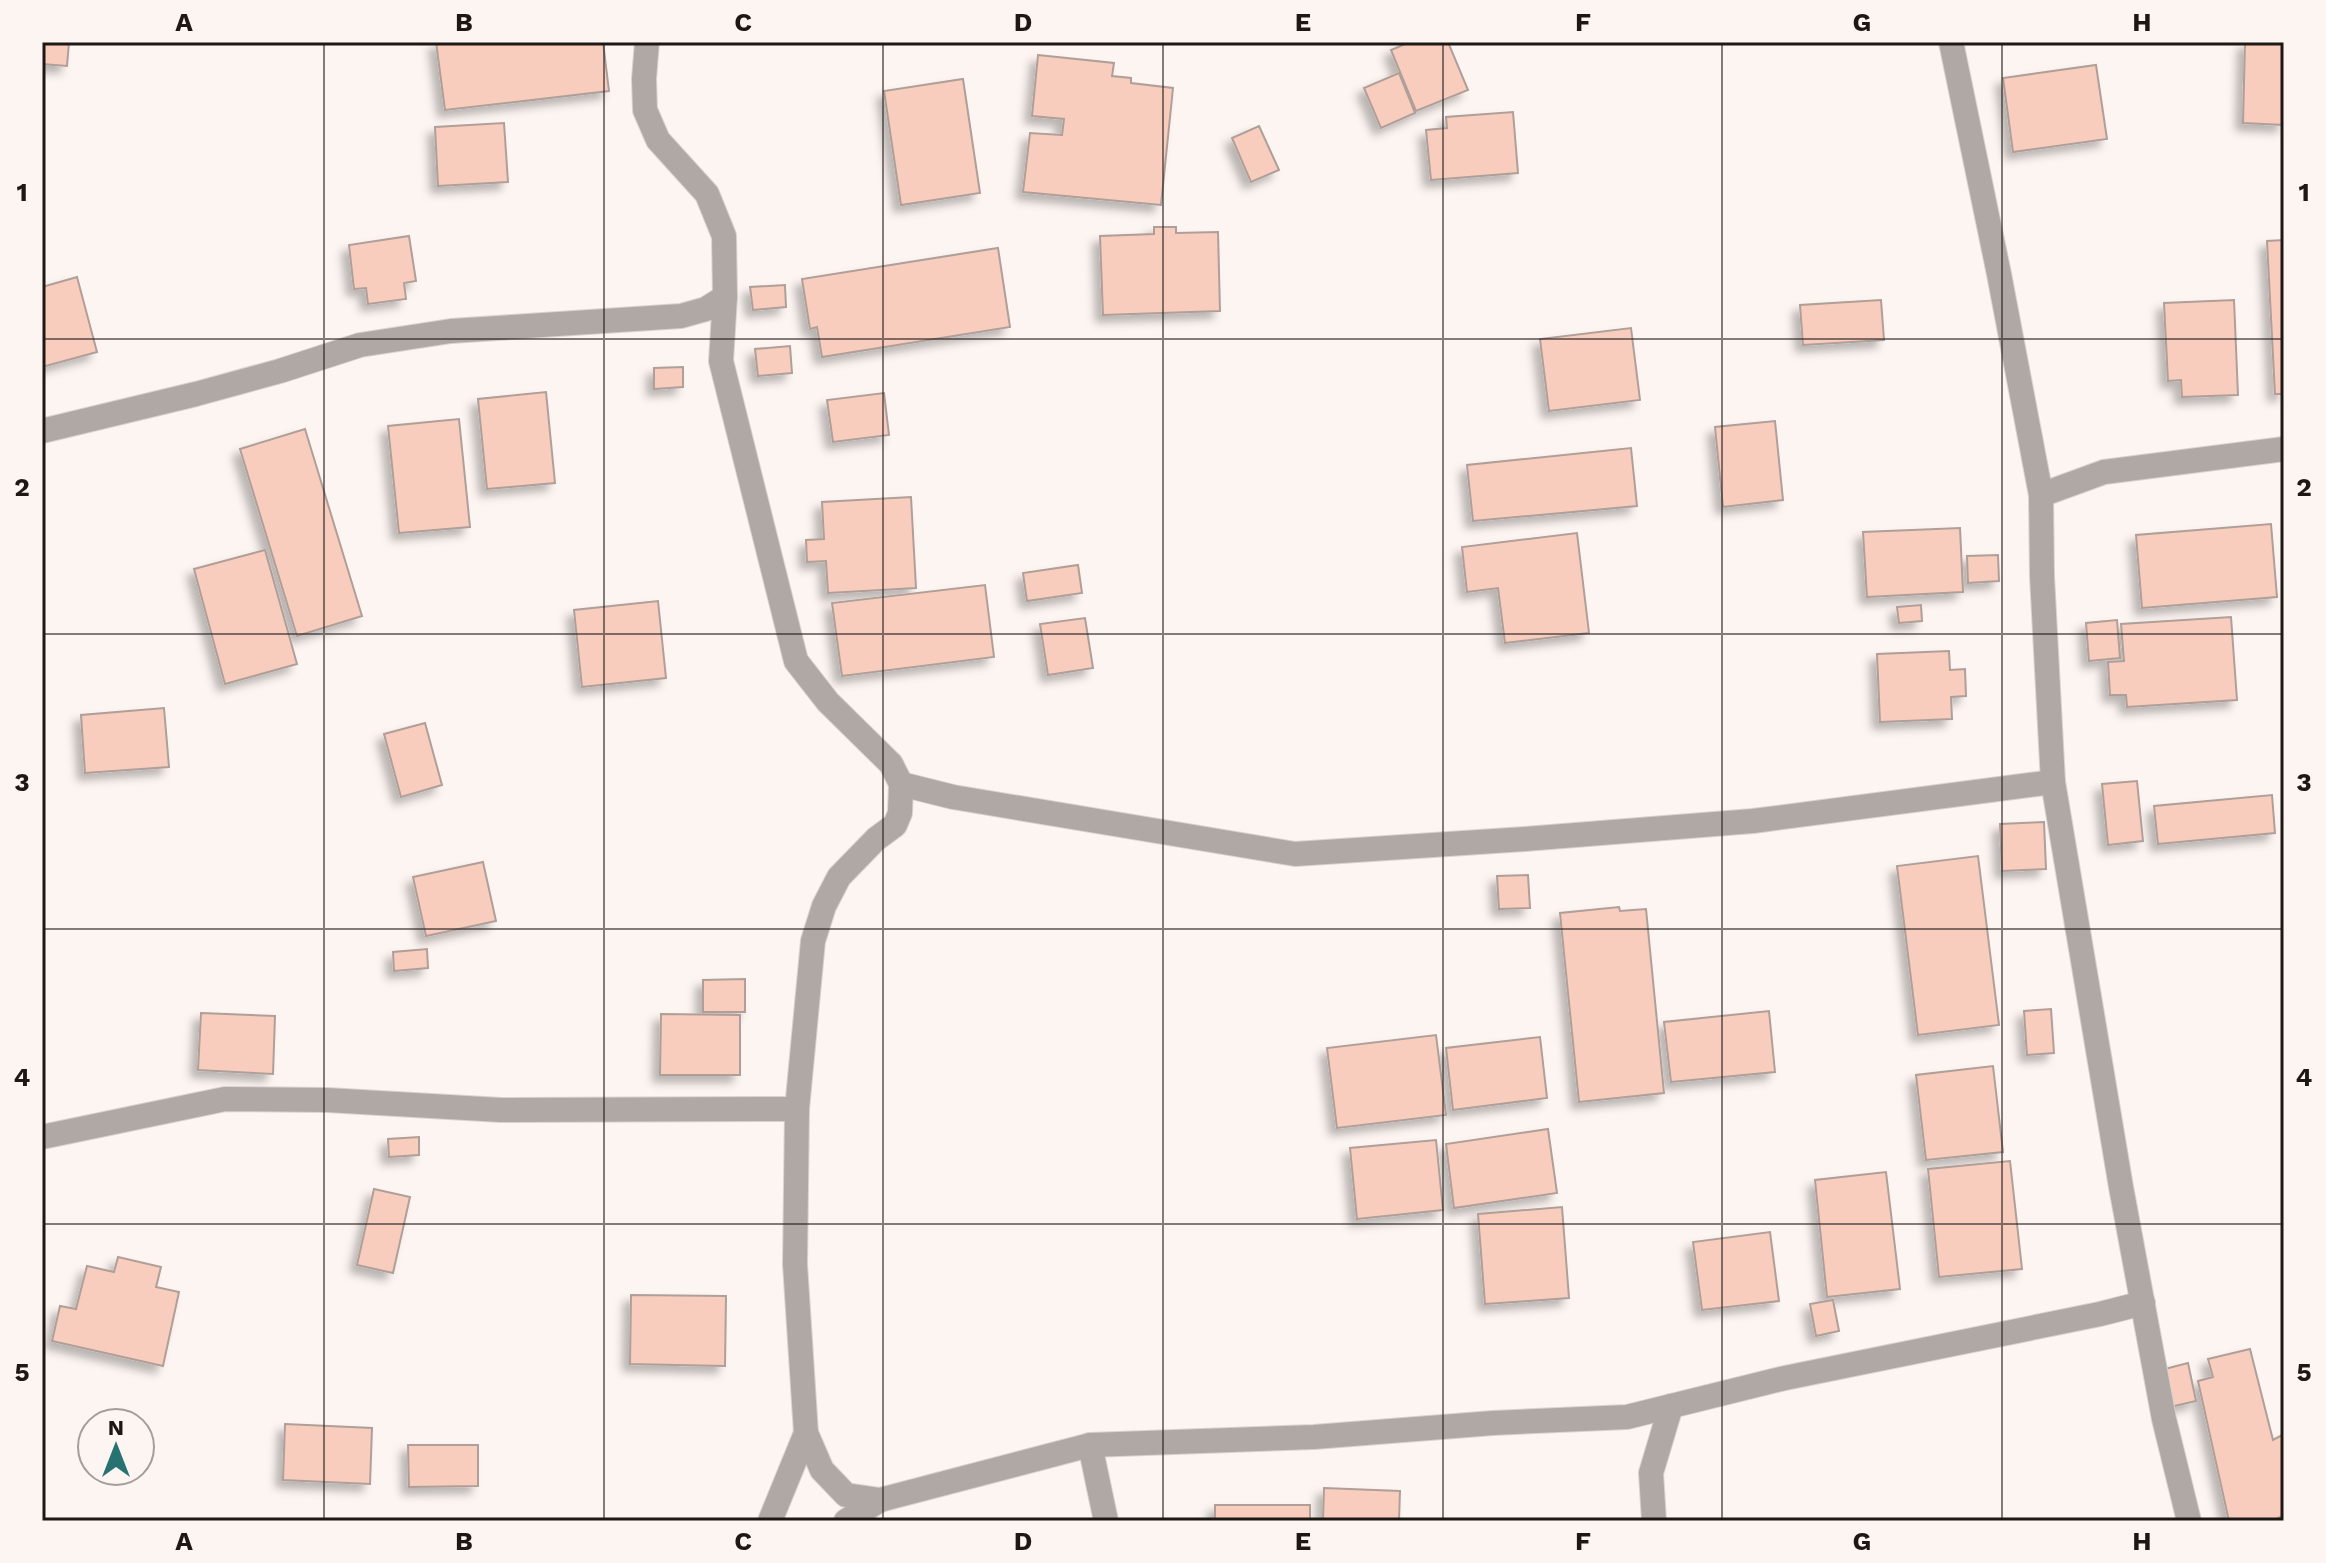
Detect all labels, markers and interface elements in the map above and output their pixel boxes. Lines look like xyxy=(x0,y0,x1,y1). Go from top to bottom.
text: A xyxy=(175,7,193,37)
text: B xyxy=(455,7,473,37)
text: C xyxy=(734,7,752,37)
text: D xyxy=(1014,7,1032,37)
text: E xyxy=(1295,7,1311,37)
text: F xyxy=(1575,7,1591,37)
text: G xyxy=(1853,7,1871,37)
text: H xyxy=(2132,7,2152,37)
text: 1 xyxy=(16,177,28,207)
text: 1 xyxy=(2298,177,2310,207)
text: 2 xyxy=(14,472,30,502)
text: 2 xyxy=(2296,472,2312,502)
text: 3 xyxy=(14,767,30,797)
text: 3 xyxy=(2296,767,2312,797)
text: 4 xyxy=(14,1062,31,1092)
text: 4 xyxy=(2296,1062,2313,1092)
text: 5 xyxy=(14,1357,30,1387)
text: 5 xyxy=(2296,1357,2312,1387)
north arrow xyxy=(76,1407,156,1487)
text: N xyxy=(108,1415,124,1440)
text: A xyxy=(175,1526,193,1556)
text: B xyxy=(455,1526,473,1556)
text: C xyxy=(734,1526,752,1556)
text: D xyxy=(1014,1526,1032,1556)
text: E xyxy=(1295,1526,1311,1556)
text: F xyxy=(1575,1526,1591,1556)
text: G xyxy=(1853,1526,1871,1556)
text: H xyxy=(2132,1526,2152,1556)

